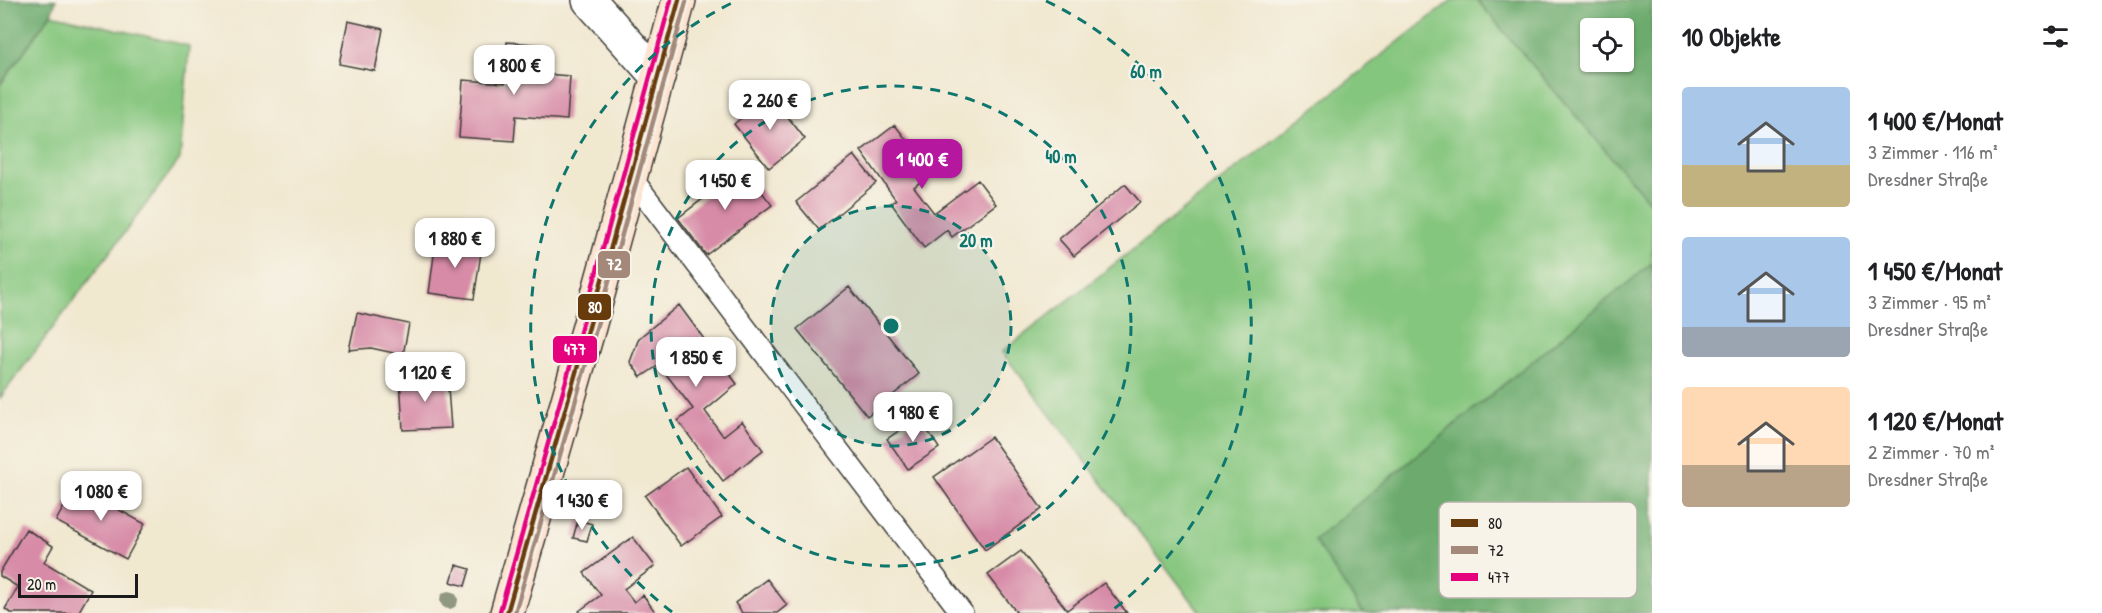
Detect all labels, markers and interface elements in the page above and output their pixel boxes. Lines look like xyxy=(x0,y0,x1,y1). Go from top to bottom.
map controls xyxy=(1580,18,1634,72)
button: locate xyxy=(1580,18,1634,72)
text: 10 Objekte xyxy=(1682,19,1781,54)
icon: filters xyxy=(2039,20,2072,53)
pin: 1 800 € xyxy=(459,45,569,96)
text: 1 800 € xyxy=(488,51,540,78)
text: 60 m xyxy=(1130,59,1162,84)
pin: 2 260 € xyxy=(715,80,825,131)
text: 2 260 € xyxy=(743,86,797,113)
text: 1 400 €/Monat xyxy=(1868,103,2003,138)
icon: home xyxy=(1730,111,1802,183)
text: 3 Zimmer · 116 m² xyxy=(1868,138,1998,165)
pin: 1 400 € xyxy=(867,139,977,190)
text: 40 m xyxy=(1045,144,1077,169)
text: 1 400 € xyxy=(896,145,948,172)
pin: 1 450 € xyxy=(670,160,780,211)
text: Dresdner Straße xyxy=(1868,165,1988,192)
text: 1 450 € xyxy=(700,166,751,193)
pin: 1 880 € xyxy=(400,218,510,269)
text: 1 880 € xyxy=(429,224,481,251)
text: 20 m xyxy=(960,228,992,253)
line badge: 72 xyxy=(597,250,631,279)
text: 72 xyxy=(605,253,622,275)
text: 1 450 €/Monat xyxy=(1868,253,2002,288)
icon: home xyxy=(1730,261,1802,333)
text: 3 Zimmer · 95 m² xyxy=(1868,288,1991,315)
line badge: 80 xyxy=(577,293,612,321)
text: 80 xyxy=(588,296,602,318)
text: Dresdner Straße xyxy=(1868,315,1988,342)
centre of rings xyxy=(881,316,901,336)
line badge: 477 xyxy=(552,335,598,364)
pin: 1 850 € xyxy=(641,337,751,388)
text: 477 xyxy=(564,338,586,360)
text: 1 850 € xyxy=(670,343,722,370)
pin: 1 120 € xyxy=(370,352,480,403)
text: 1 120 € xyxy=(399,358,451,385)
pin: 1 980 € xyxy=(858,392,968,443)
text: 1 980 € xyxy=(887,398,939,425)
text: 1 120 €/Monat xyxy=(1868,403,2003,438)
icon: home xyxy=(1730,411,1802,483)
text: 2 Zimmer · 70 m² xyxy=(1868,438,1994,465)
text: Dresdner Straße xyxy=(1868,465,1988,492)
pin: 1 080 € xyxy=(46,471,156,522)
text: 1 080 € xyxy=(75,477,127,504)
pin: 1 430 € xyxy=(527,480,637,531)
text: 1 430 € xyxy=(556,486,608,513)
legend xyxy=(1439,502,1637,598)
text: 80 xyxy=(1488,512,1502,534)
text: 72 xyxy=(1488,539,1504,561)
text: 477 xyxy=(1488,566,1510,588)
scale bar xyxy=(18,571,138,598)
text: 20 m xyxy=(27,573,56,595)

